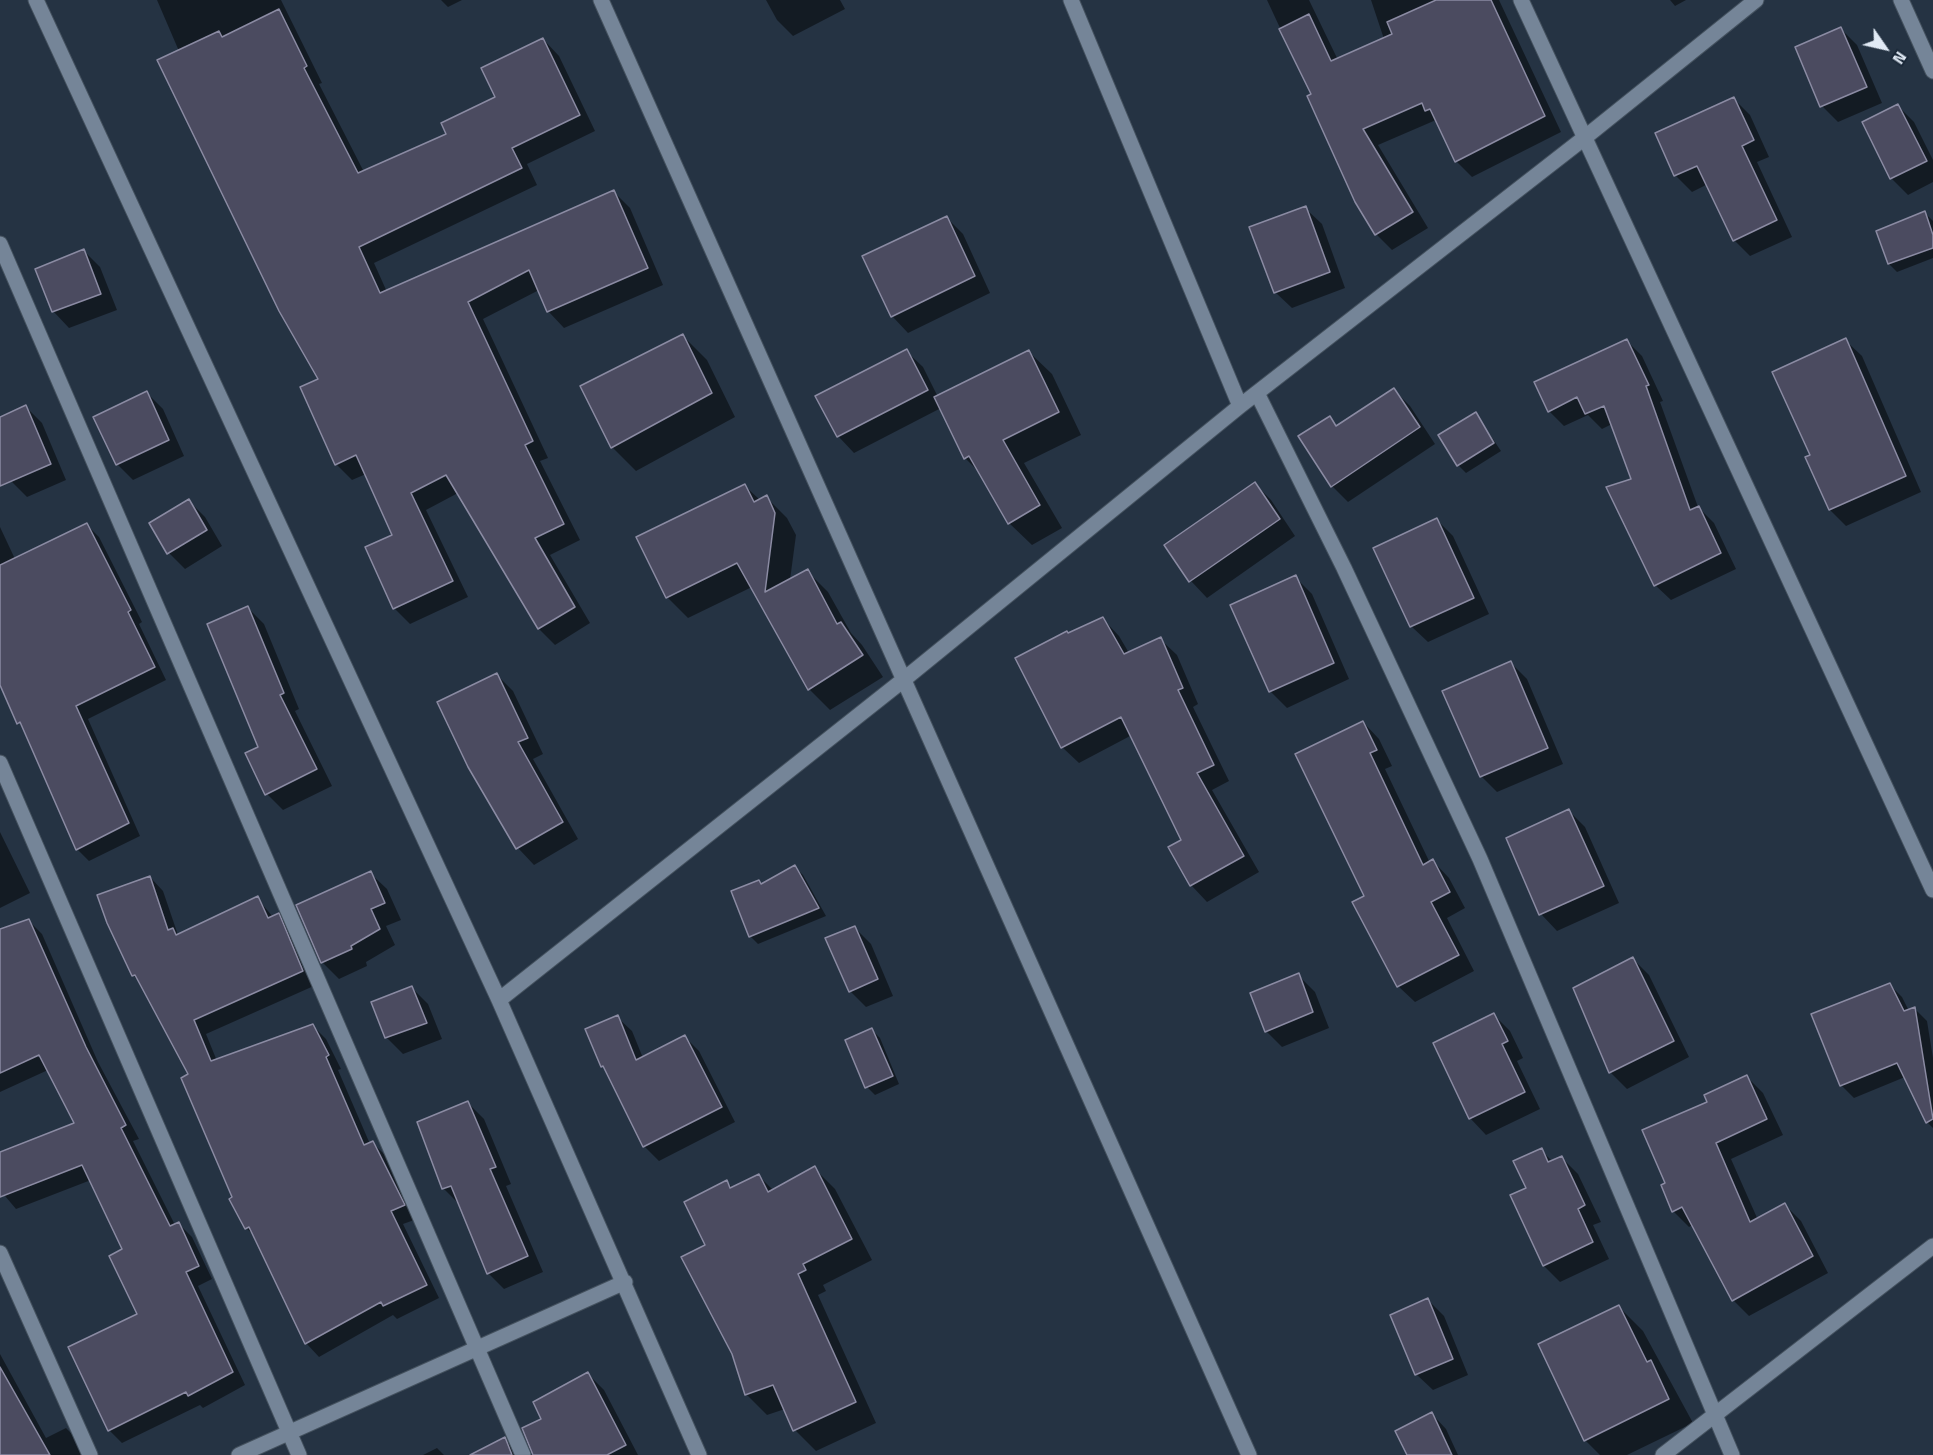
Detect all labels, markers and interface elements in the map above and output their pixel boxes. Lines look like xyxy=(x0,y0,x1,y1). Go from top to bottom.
north arrow xyxy=(1855,18,1915,78)
text: N xyxy=(1887,47,1913,69)

